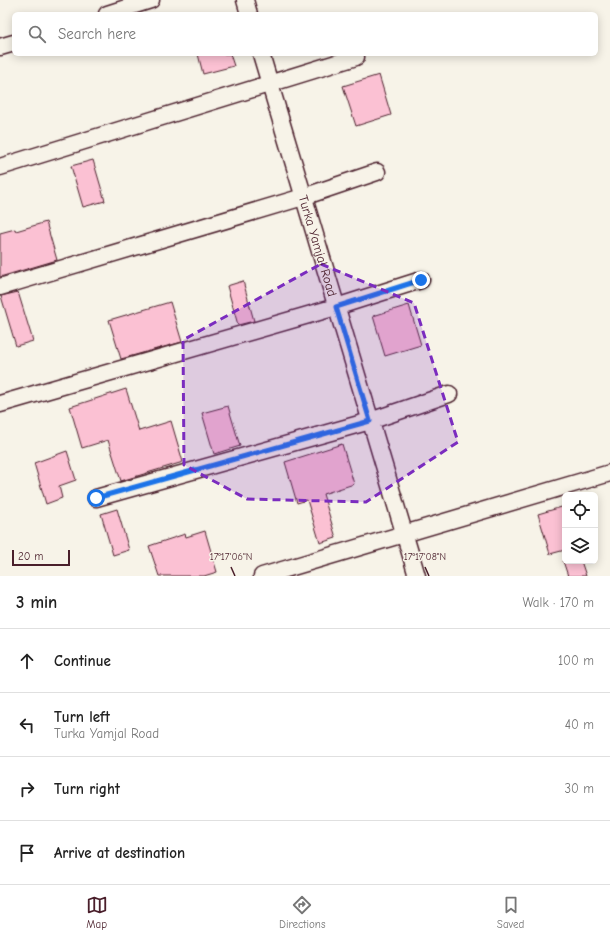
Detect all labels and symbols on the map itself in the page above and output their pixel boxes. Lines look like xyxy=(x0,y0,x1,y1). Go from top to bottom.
street label: Turka Yamjal Road xyxy=(296,193,340,298)
route end xyxy=(412,271,430,289)
route start xyxy=(87,489,105,507)
scale bar xyxy=(12,548,70,567)
text: 17°17'06"N xyxy=(210,551,252,563)
text: 17°17'08"N xyxy=(404,551,446,563)

